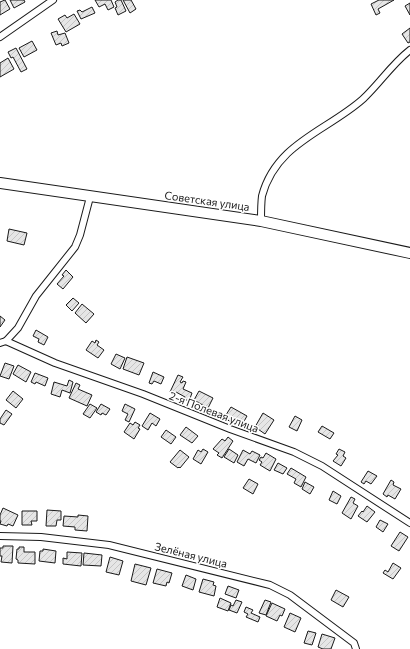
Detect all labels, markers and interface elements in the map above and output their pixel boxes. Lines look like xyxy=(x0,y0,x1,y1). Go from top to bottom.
street label: Советская улица xyxy=(164,188,250,213)
street label: 2-я Полевая улица xyxy=(167,388,261,435)
street label: Зелёная улица xyxy=(154,539,229,570)

